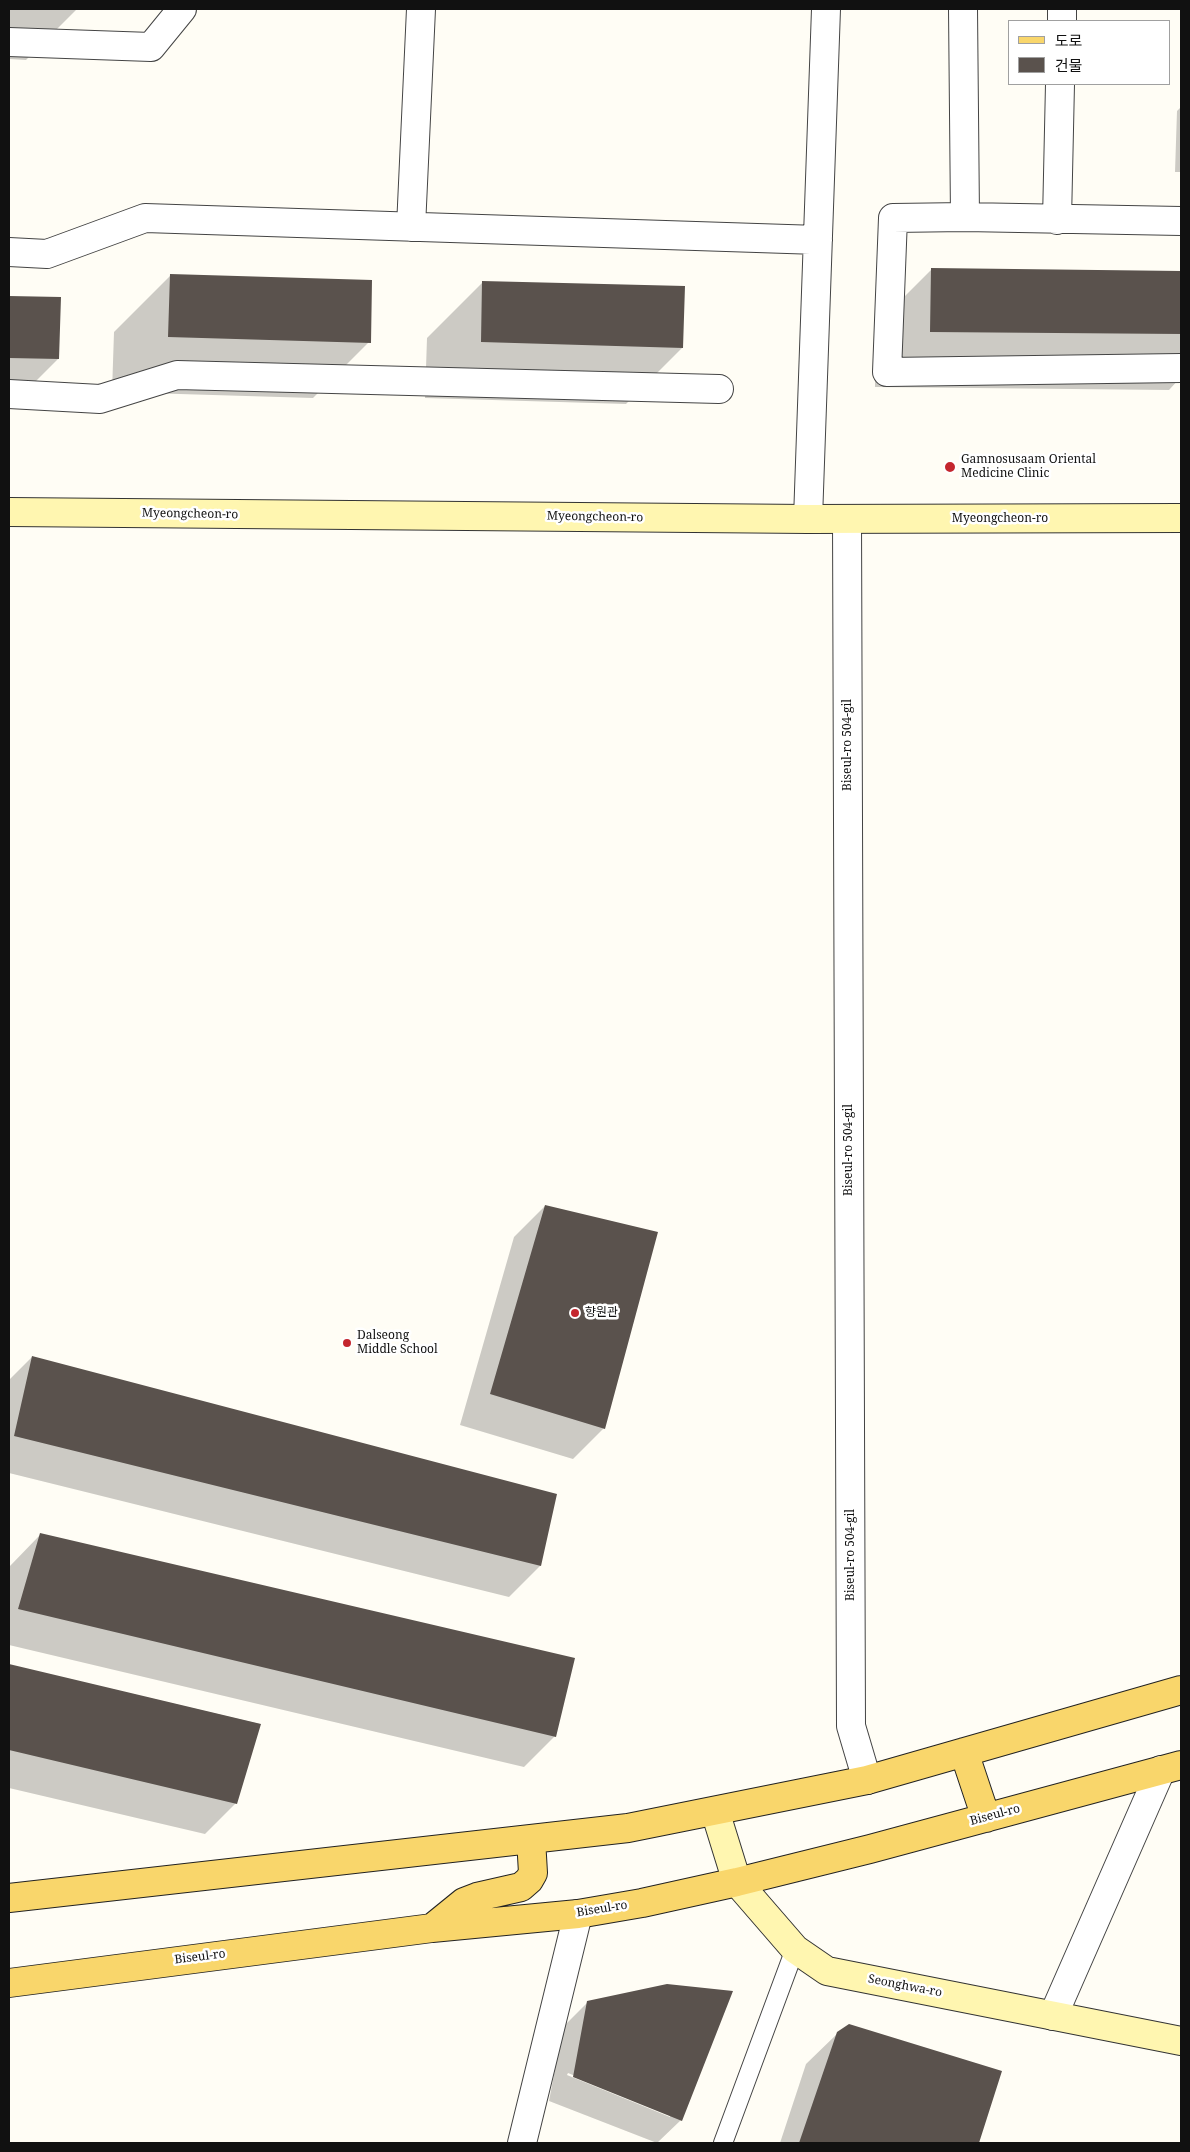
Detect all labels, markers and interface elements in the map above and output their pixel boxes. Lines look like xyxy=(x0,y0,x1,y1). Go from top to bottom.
legend xyxy=(1008,20,1170,85)
text: 도로 xyxy=(1055,30,1083,50)
text: 건물 xyxy=(1055,55,1083,75)
place label: Gamnosusaam Oriental Medicine Clinic xyxy=(961,453,1096,481)
marker: Gamnosusaam Oriental Medicine Clinic xyxy=(943,460,957,474)
street label: Myeongcheon-ro xyxy=(142,506,238,522)
street label: Myeongcheon-ro xyxy=(547,509,643,525)
street label: Myeongcheon-ro xyxy=(952,512,1048,526)
street label: Biseul-ro 504-gil xyxy=(841,699,855,791)
street label: Biseul-ro 504-gil xyxy=(842,1104,856,1196)
place label: 향원관 xyxy=(585,1306,618,1320)
marker: 향원관 xyxy=(569,1307,581,1319)
place label: Dalseong Middle School xyxy=(357,1329,438,1357)
marker: Dalseong Middle School xyxy=(341,1337,353,1349)
street label: Biseul-ro 504-gil xyxy=(844,1509,858,1601)
street label: Biseul-ro xyxy=(968,1801,1022,1829)
street label: Biseul-ro xyxy=(576,1898,628,1920)
street label: Biseul-ro xyxy=(174,1947,226,1967)
street label: Seonghwa-ro xyxy=(867,1972,943,2000)

